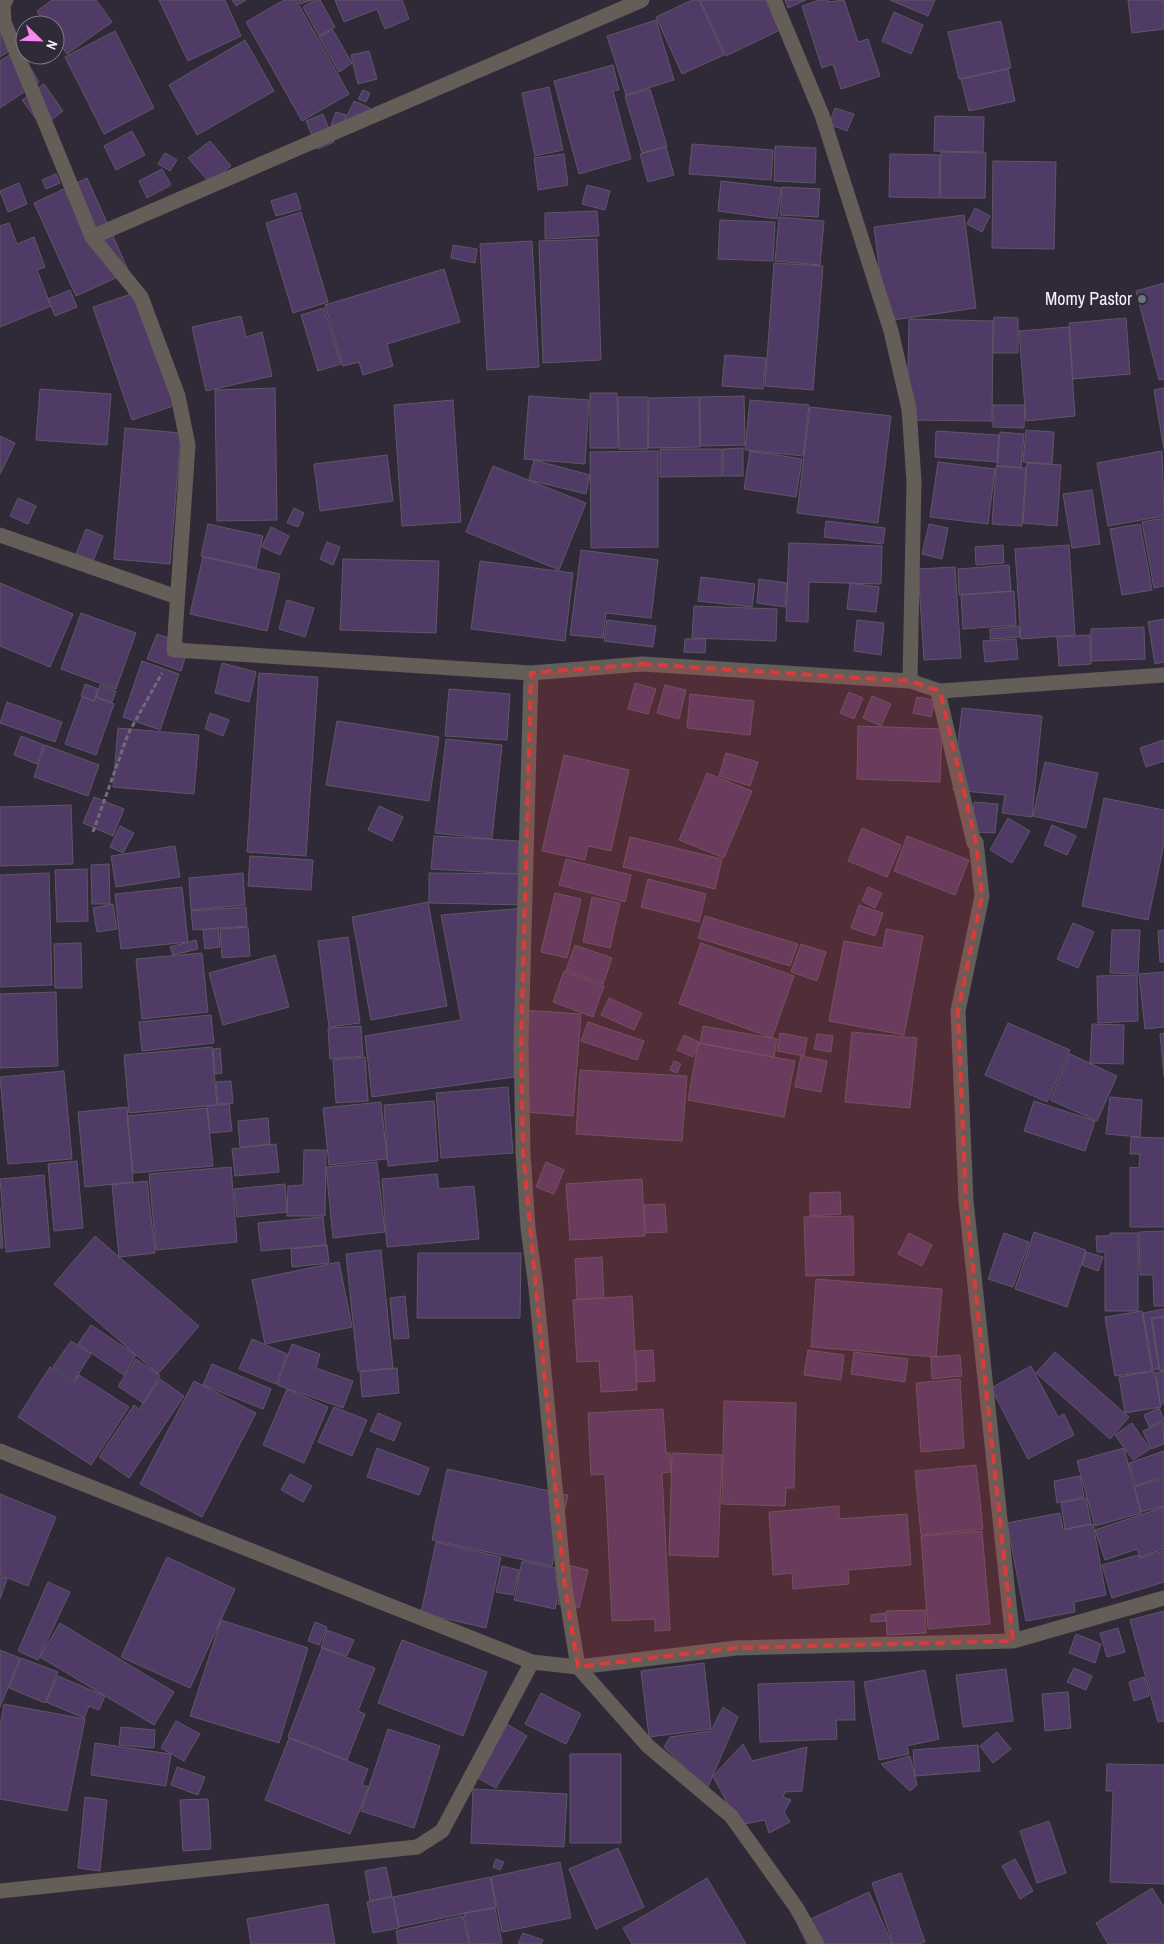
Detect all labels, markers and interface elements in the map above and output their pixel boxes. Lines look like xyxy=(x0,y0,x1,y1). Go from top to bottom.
north arrow xyxy=(15,15,65,65)
text: N xyxy=(42,38,62,52)
place label: Momy Pastor xyxy=(1045,286,1132,311)
marker: Momy Pastor xyxy=(1136,293,1148,305)

